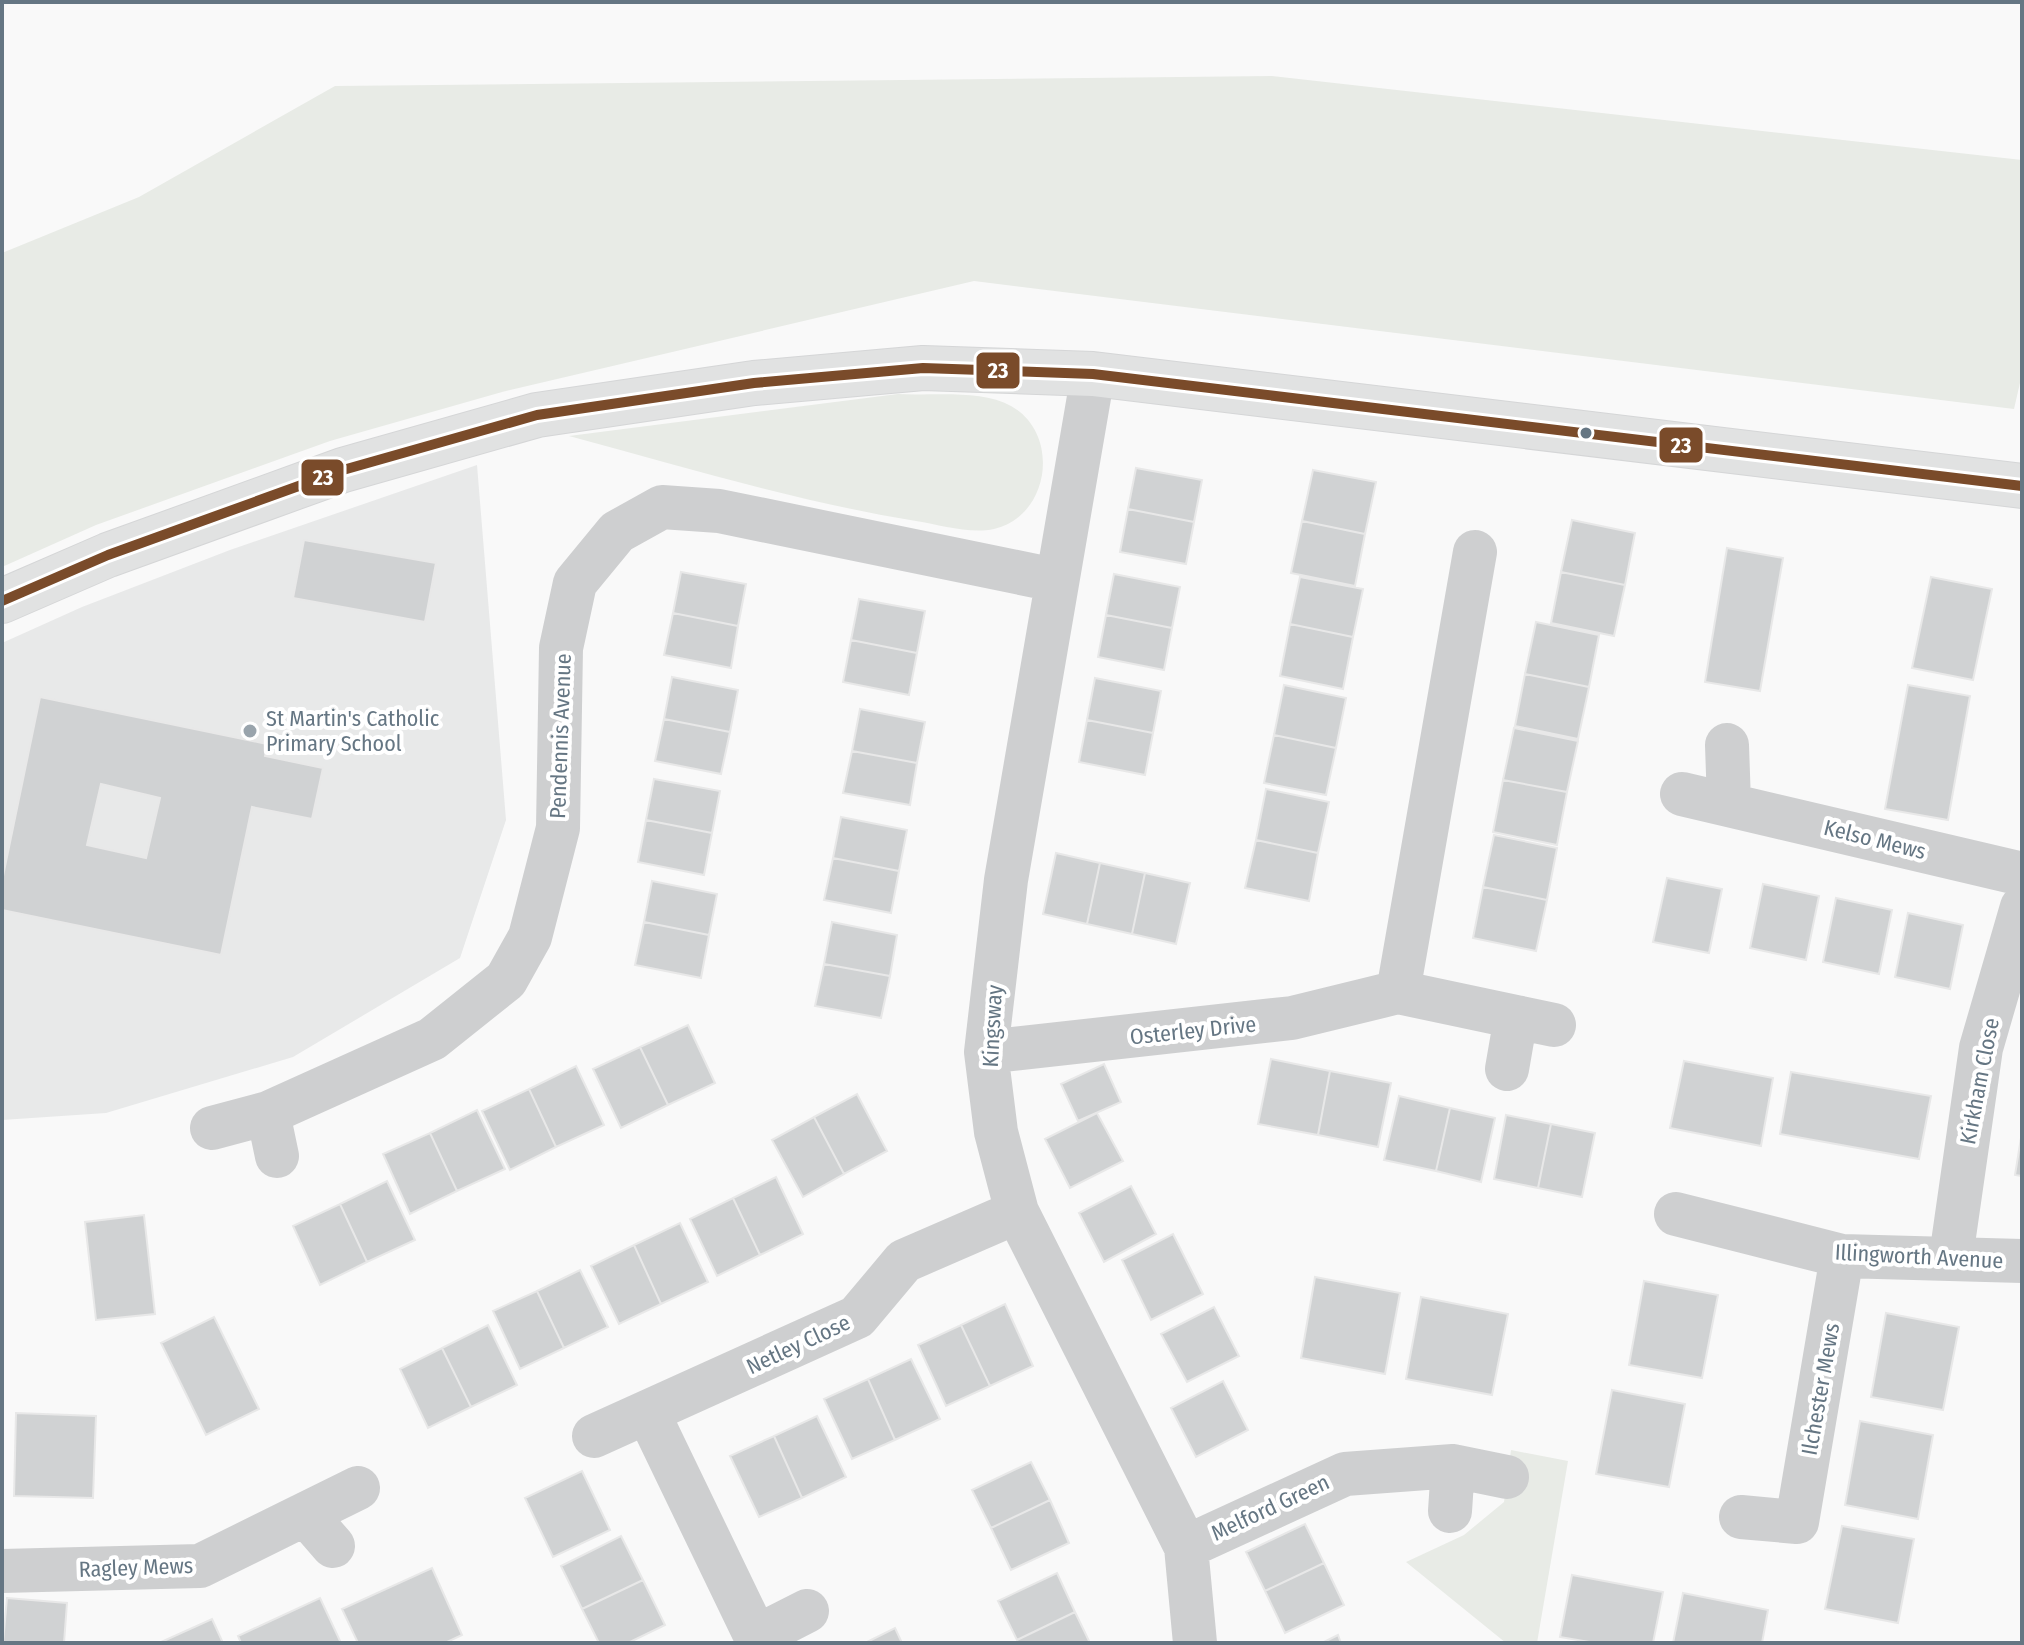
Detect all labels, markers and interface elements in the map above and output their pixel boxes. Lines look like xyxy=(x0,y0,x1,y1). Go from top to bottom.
line badge: 23 xyxy=(975,351,1021,390)
text: 23 xyxy=(987,357,1008,384)
unlabelled marker xyxy=(1578,425,1594,441)
line badge: 23 xyxy=(1658,426,1704,464)
text: 23 xyxy=(1670,432,1691,459)
line badge: 23 xyxy=(300,458,345,497)
text: 23 xyxy=(312,464,333,491)
street label: Pendennis Avenue xyxy=(544,653,577,819)
place label: St Martin's Catholic Primary School xyxy=(266,705,440,757)
marker: St Martin's Catholic Primary School xyxy=(241,722,259,740)
street label: Kelso Mews xyxy=(1821,814,1929,865)
street label: Kingsway xyxy=(977,984,1008,1068)
street label: Osterley Drive xyxy=(1129,1010,1257,1051)
street label: Kirkham Close xyxy=(1954,1016,2005,1147)
street label: Illingworth Avenue xyxy=(1834,1239,2004,1274)
street label: Netley Close xyxy=(742,1309,854,1380)
street label: Ilchester Mews xyxy=(1796,1321,1845,1457)
street label: Melford Green xyxy=(1207,1468,1334,1547)
street label: Ragley Mews xyxy=(78,1552,194,1583)

